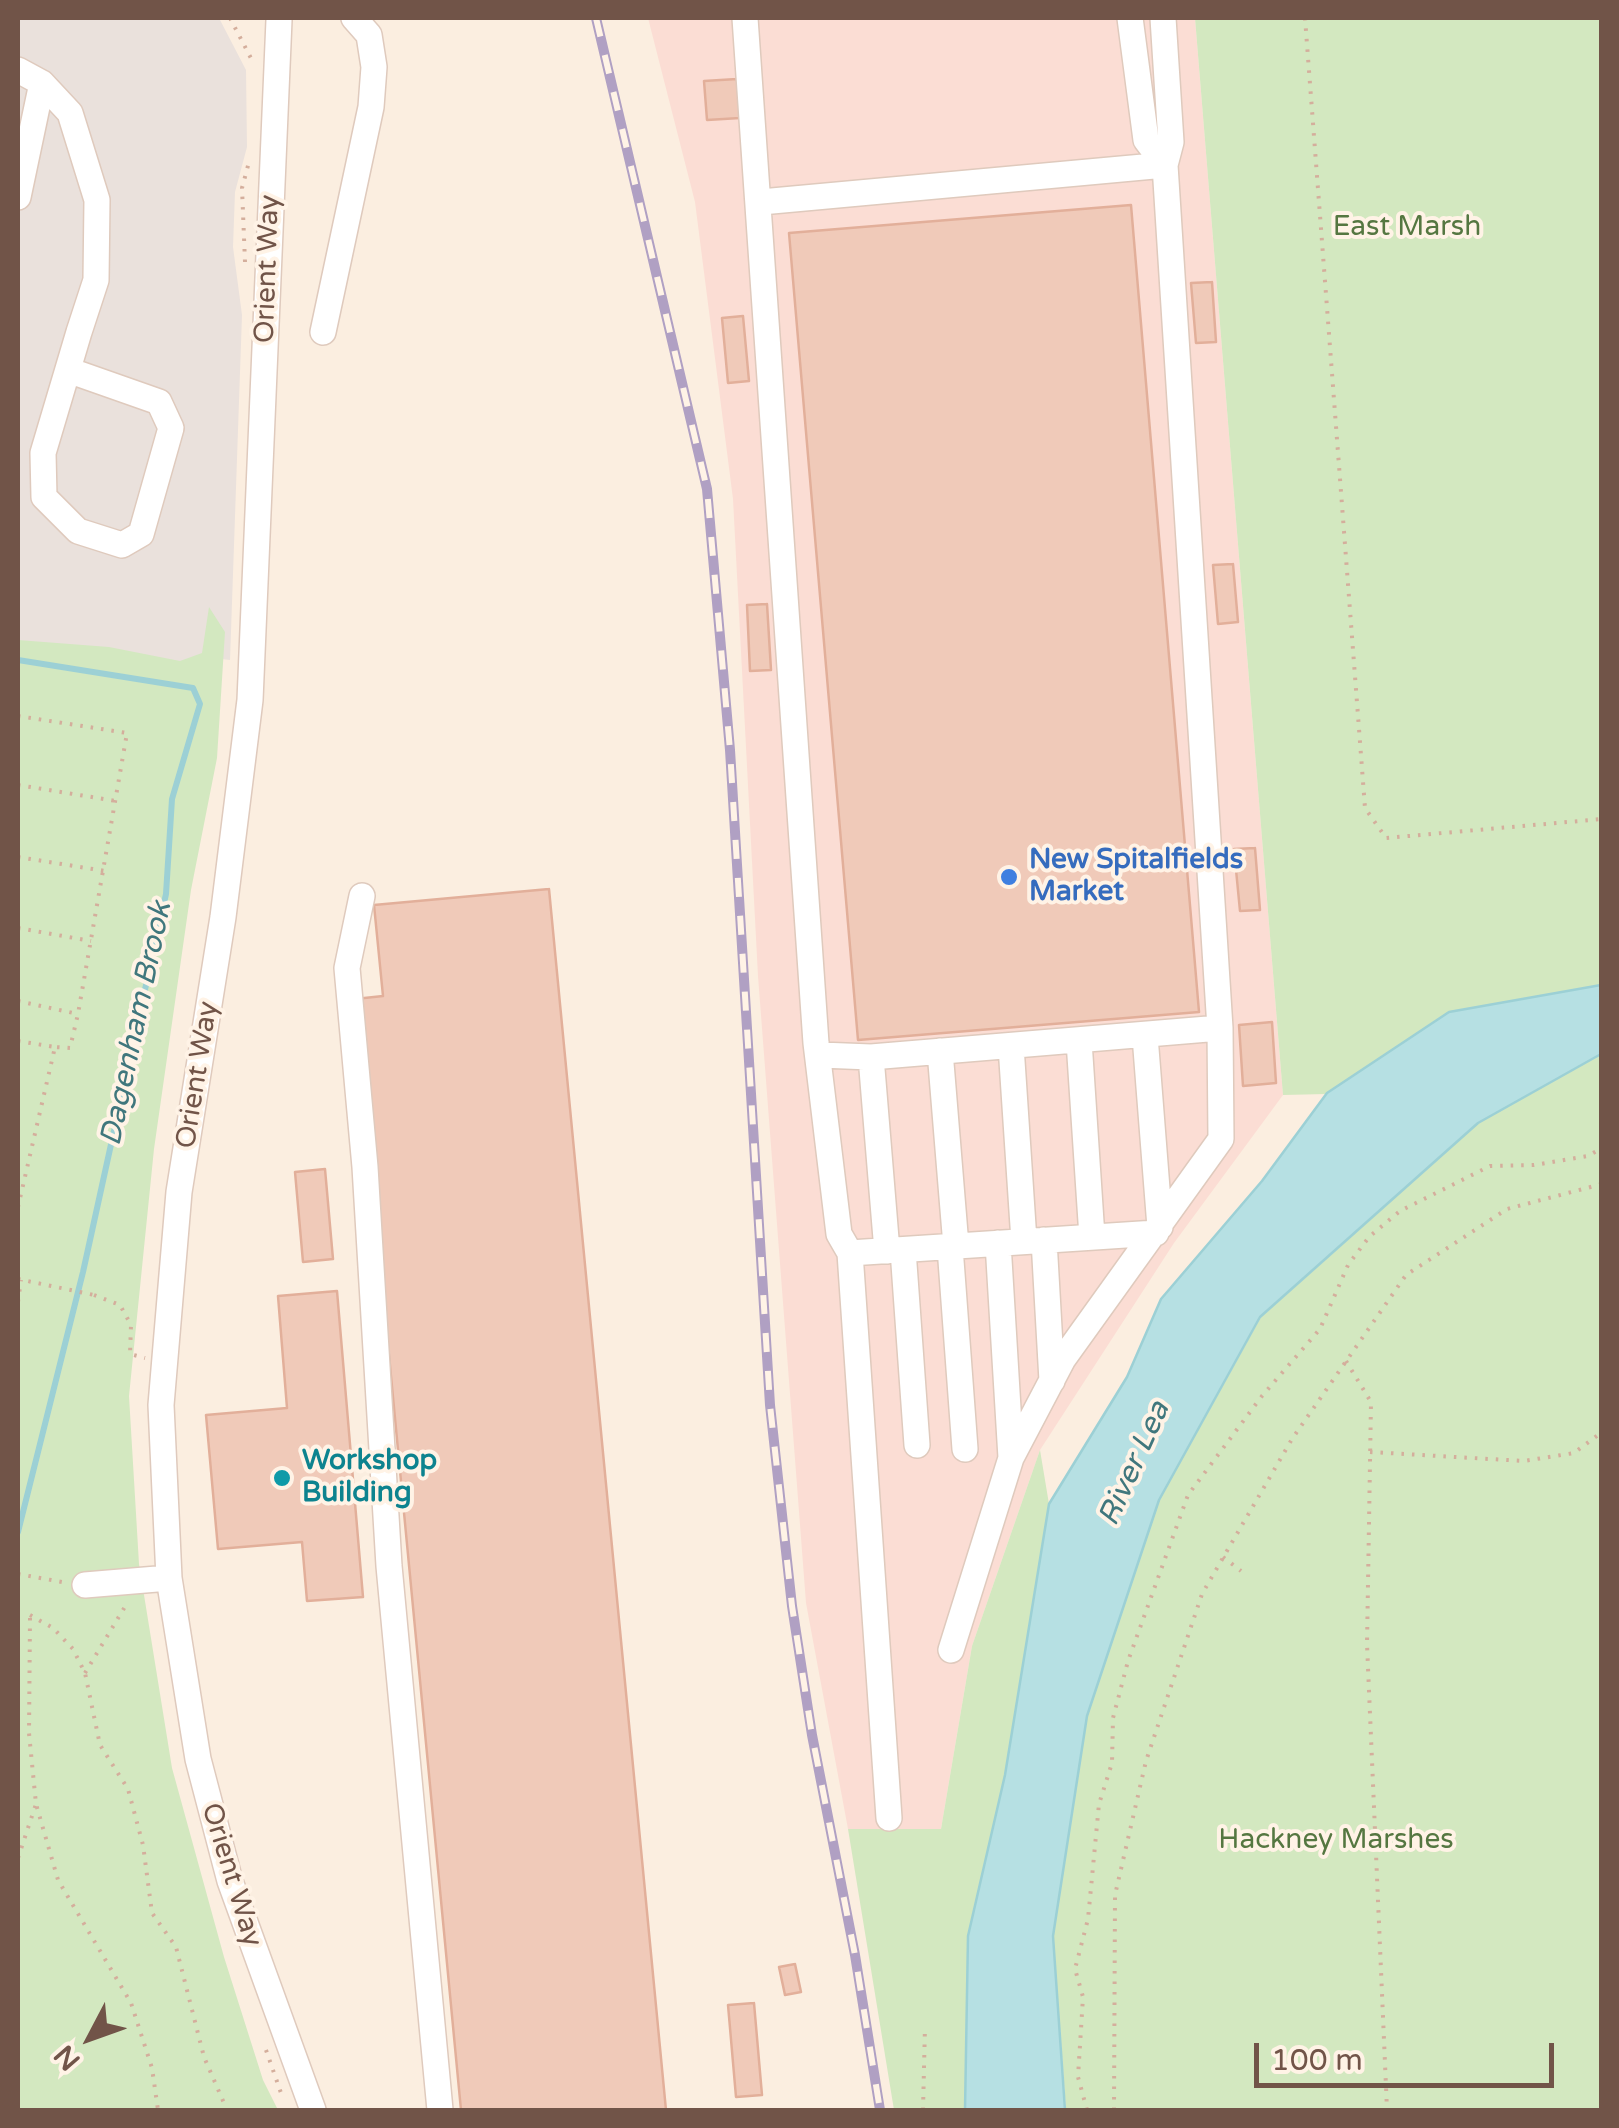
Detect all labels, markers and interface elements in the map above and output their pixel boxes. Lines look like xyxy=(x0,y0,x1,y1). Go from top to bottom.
street label: Orient Way xyxy=(249,194,287,344)
park label: East Marsh xyxy=(1333,211,1481,245)
place label: New Spitalfields Market xyxy=(1029,844,1243,910)
marker: New Spitalfields Market xyxy=(998,866,1020,888)
water label: Dagenham Brook xyxy=(94,899,180,1149)
street label: Orient Way xyxy=(170,999,226,1151)
water label: River Lea xyxy=(1092,1396,1178,1532)
place label: Workshop Building xyxy=(302,1445,437,1511)
marker: Workshop Building xyxy=(271,1467,293,1489)
street label: Orient Way xyxy=(193,1799,269,1951)
park label: Hackney Marshes xyxy=(1218,1824,1454,1858)
north arrow xyxy=(40,1988,140,2088)
scale bar xyxy=(1259,2023,1559,2085)
text: N xyxy=(47,2038,88,2077)
text: 100 m xyxy=(1271,2042,1363,2079)

